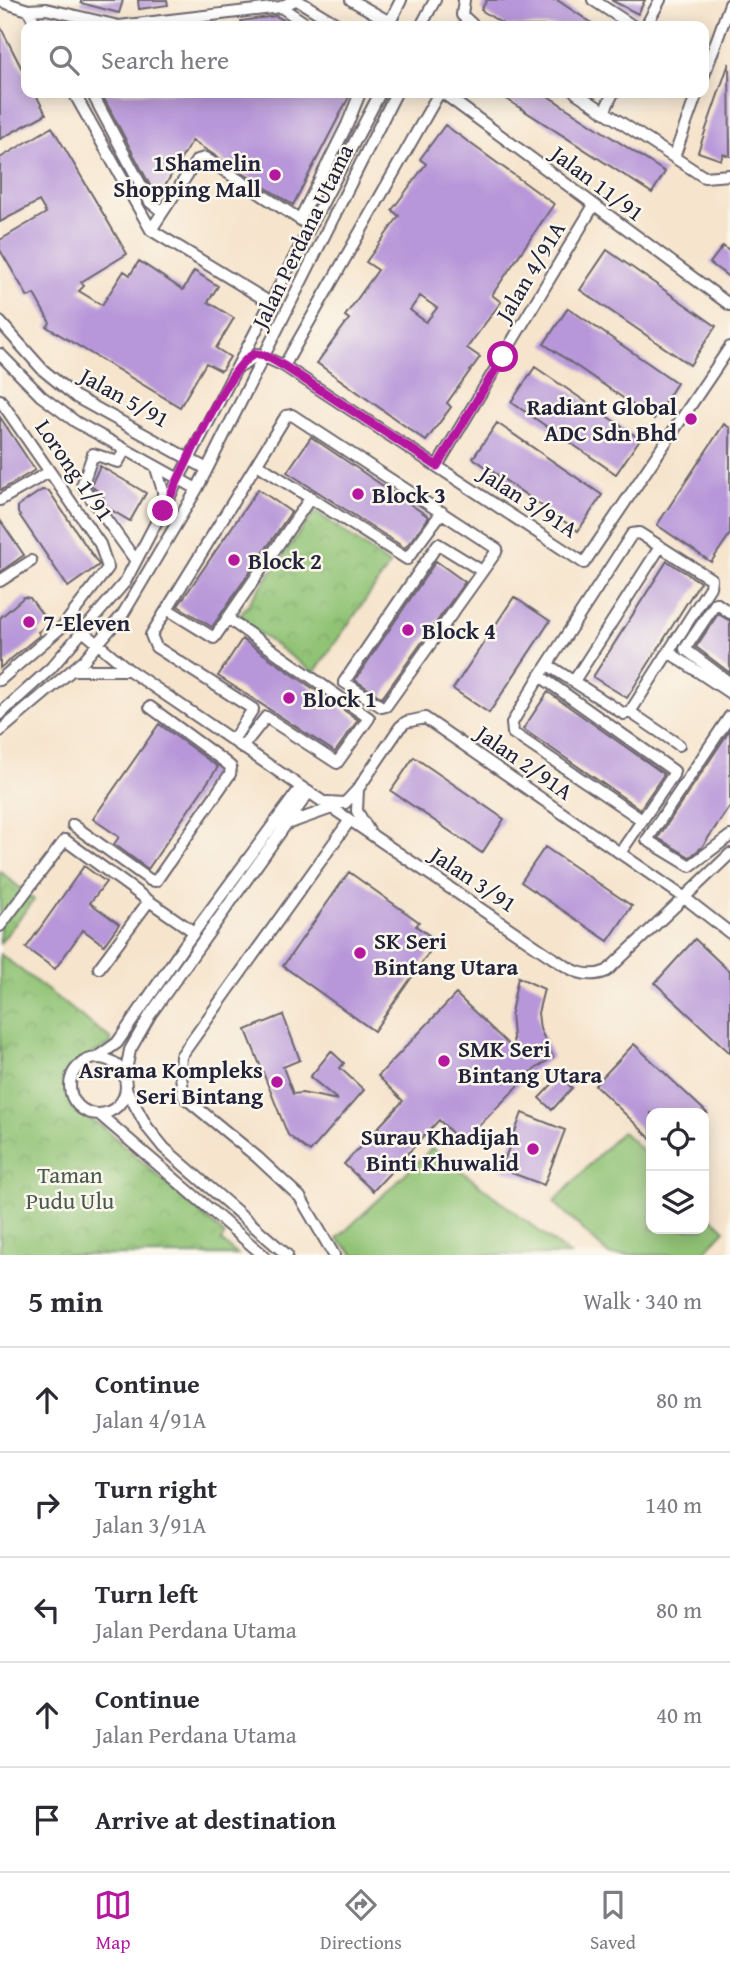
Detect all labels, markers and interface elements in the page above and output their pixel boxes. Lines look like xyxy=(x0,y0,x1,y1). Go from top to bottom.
search box xyxy=(21,21,709,98)
text: Search here xyxy=(101,40,229,79)
icon: search xyxy=(45,41,83,79)
street label: Jalan 11/91 xyxy=(542,135,651,229)
street label: Jalan Perdana Utama xyxy=(242,138,361,337)
place label: 1Shamelin Shopping Mall xyxy=(113,146,261,205)
marker: 1Shamelin Shopping Mall xyxy=(267,167,283,183)
street label: Jalan 4/91A xyxy=(486,215,573,330)
route start xyxy=(487,341,518,372)
street label: Jalan 5/91 xyxy=(72,357,176,435)
place label: Radiant Global ADC Sdn Bhd xyxy=(527,390,678,449)
marker: Radiant Global ADC Sdn Bhd xyxy=(683,411,699,427)
street label: Lorong 1/91 xyxy=(28,412,122,528)
street label: Jalan 3/91A xyxy=(471,455,585,545)
place label: Block 3 xyxy=(372,478,446,511)
marker: Block 3 xyxy=(350,486,366,502)
route end xyxy=(147,495,178,526)
place label: Block 2 xyxy=(248,544,322,577)
marker: Block 2 xyxy=(226,552,242,568)
place label: 7-Eleven xyxy=(43,606,131,639)
marker: 7-Eleven xyxy=(21,614,37,630)
place label: Block 4 xyxy=(422,614,496,647)
marker: Block 4 xyxy=(400,622,416,638)
place label: Block 1 xyxy=(303,682,377,715)
marker: Block 1 xyxy=(281,690,297,706)
street label: Jalan 2/91A xyxy=(467,715,580,808)
street label: Jalan 3/91 xyxy=(422,836,524,920)
place label: SK Seri Bintang Utara xyxy=(374,924,519,983)
marker: SK Seri Bintang Utara xyxy=(352,945,368,961)
place label: SMK Seri Bintang Utara xyxy=(458,1032,603,1091)
place label: Asrama Kompleks Seri Bintang xyxy=(79,1053,264,1112)
marker: SMK Seri Bintang Utara xyxy=(436,1053,452,1069)
marker: Asrama Kompleks Seri Bintang xyxy=(269,1074,285,1090)
map controls xyxy=(646,1108,709,1234)
button: locate xyxy=(646,1108,709,1171)
place label: Surau Khadijah Binti Khuwalid xyxy=(361,1120,520,1179)
marker: Surau Khadijah Binti Khuwalid xyxy=(525,1141,541,1157)
park label: Taman Pudu Ulu xyxy=(26,1158,115,1217)
button: layers xyxy=(646,1171,709,1234)
text: 5 min xyxy=(28,1279,103,1323)
text: Walk · 340 m xyxy=(583,1284,702,1317)
text: Continue xyxy=(95,1364,200,1403)
icon: ahead xyxy=(28,1381,66,1419)
text: 80 m xyxy=(656,1383,702,1416)
text: Jalan 4/91A xyxy=(95,1403,206,1436)
text: Turn right xyxy=(95,1469,217,1508)
icon: right xyxy=(28,1486,66,1524)
text: 140 m xyxy=(645,1488,702,1521)
text: Jalan 3/91A xyxy=(95,1508,206,1541)
text: Turn left xyxy=(95,1574,198,1613)
icon: left xyxy=(28,1591,66,1629)
text: 80 m xyxy=(656,1593,702,1626)
text: Jalan Perdana Utama xyxy=(95,1613,297,1646)
text: Continue xyxy=(95,1679,200,1718)
icon: ahead xyxy=(28,1696,66,1734)
text: 40 m xyxy=(656,1698,702,1731)
text: Jalan Perdana Utama xyxy=(95,1718,297,1751)
text: Arrive at destination xyxy=(95,1800,336,1839)
icon: arrive xyxy=(28,1801,66,1839)
tab: Map xyxy=(94,1886,132,1956)
tab: Directions xyxy=(320,1886,402,1956)
tab: Saved xyxy=(590,1886,636,1956)

